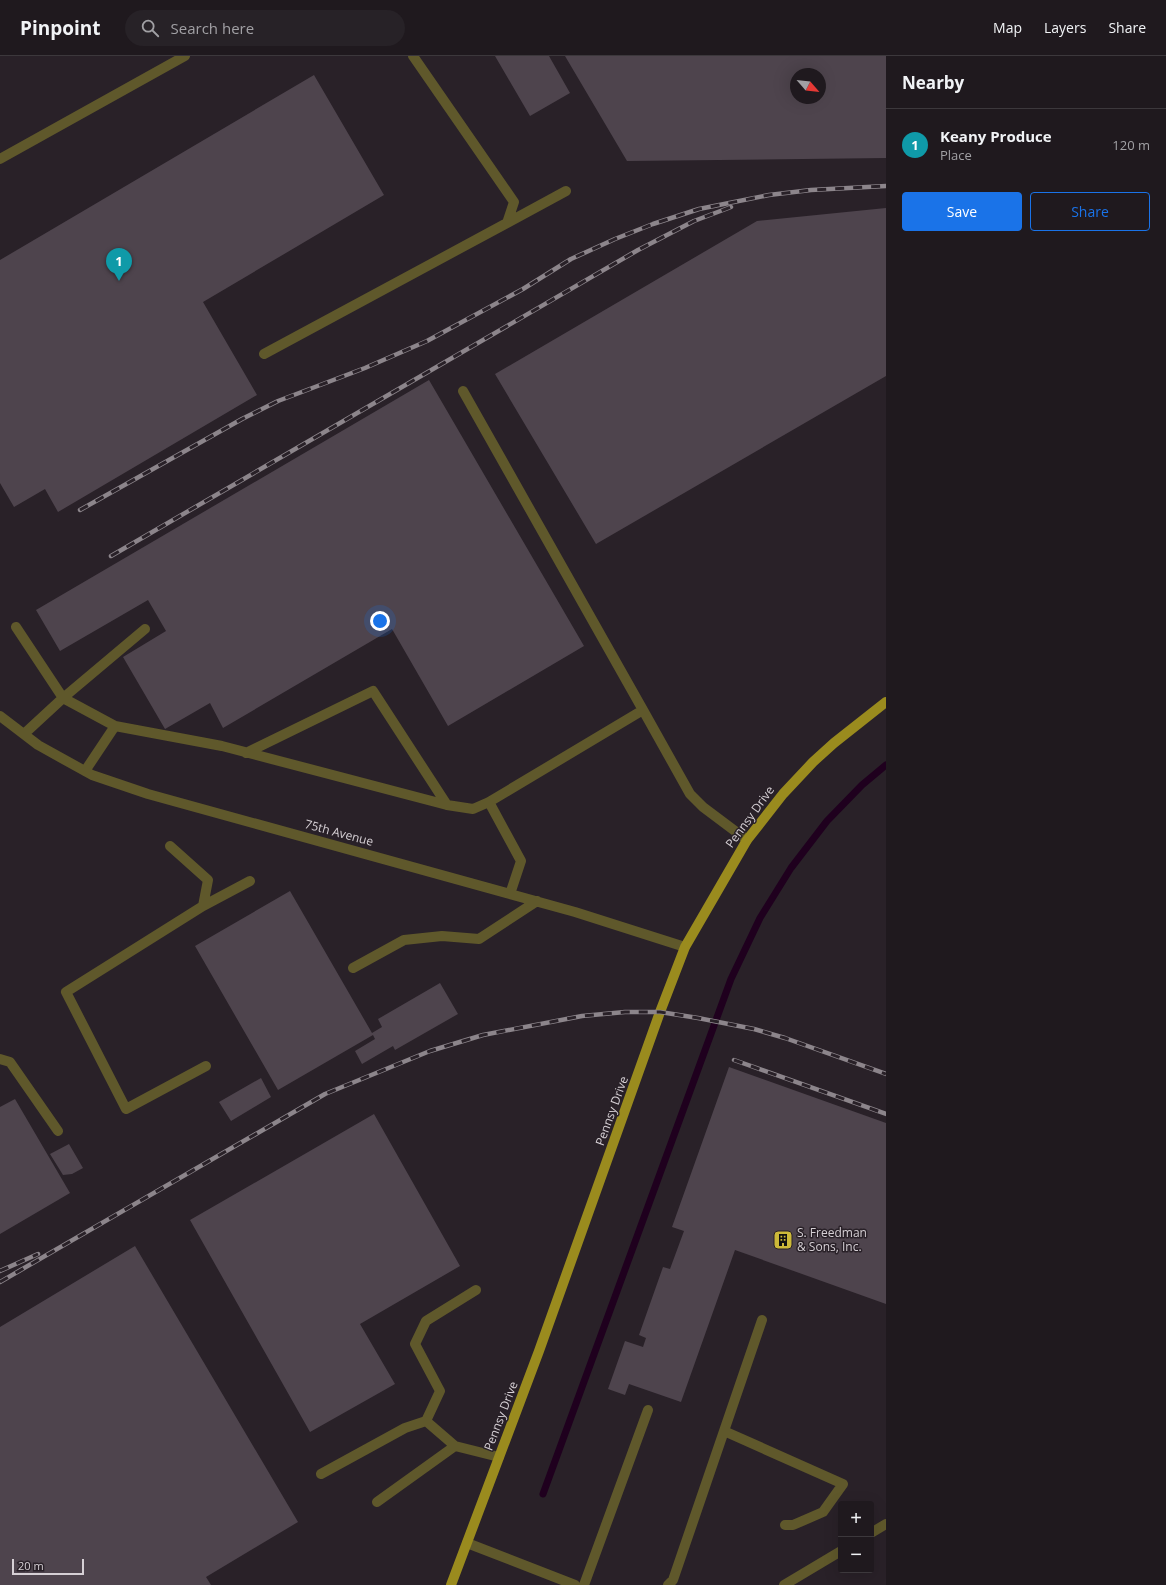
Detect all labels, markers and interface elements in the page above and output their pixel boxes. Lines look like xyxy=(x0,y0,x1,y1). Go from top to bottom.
search box xyxy=(125,10,405,46)
text: Pinpoint xyxy=(20,15,101,41)
icon: search xyxy=(139,17,161,39)
text: Search here xyxy=(171,18,254,38)
text: Map xyxy=(993,18,1022,37)
text: Layers xyxy=(1044,18,1086,37)
text: Share xyxy=(1108,18,1146,37)
north arrow xyxy=(790,68,826,104)
text: Nearby xyxy=(902,71,964,94)
text: Keany Produce xyxy=(940,126,1052,146)
text: 1 xyxy=(911,136,919,154)
text: 120 m xyxy=(1112,136,1150,154)
text: Place xyxy=(940,146,972,164)
button: Save xyxy=(902,192,1022,231)
button: Share xyxy=(1030,192,1150,231)
pin: 1 xyxy=(106,248,132,281)
your location xyxy=(370,611,390,631)
street label: Pennsy Drive xyxy=(721,782,778,851)
street label: 75th Avenue xyxy=(303,815,376,850)
street label: Pennsy Drive xyxy=(591,1073,632,1148)
place label: S. Freedman & Sons, Inc. xyxy=(797,1224,867,1255)
building icon: S. Freedman & Sons, Inc. xyxy=(772,1229,794,1251)
street label: Pennsy Drive xyxy=(480,1379,522,1453)
map controls xyxy=(838,1501,874,1573)
button: + xyxy=(838,1501,874,1537)
button: − xyxy=(838,1537,874,1573)
scale bar xyxy=(12,1557,84,1576)
text: 20 m xyxy=(18,1558,44,1573)

